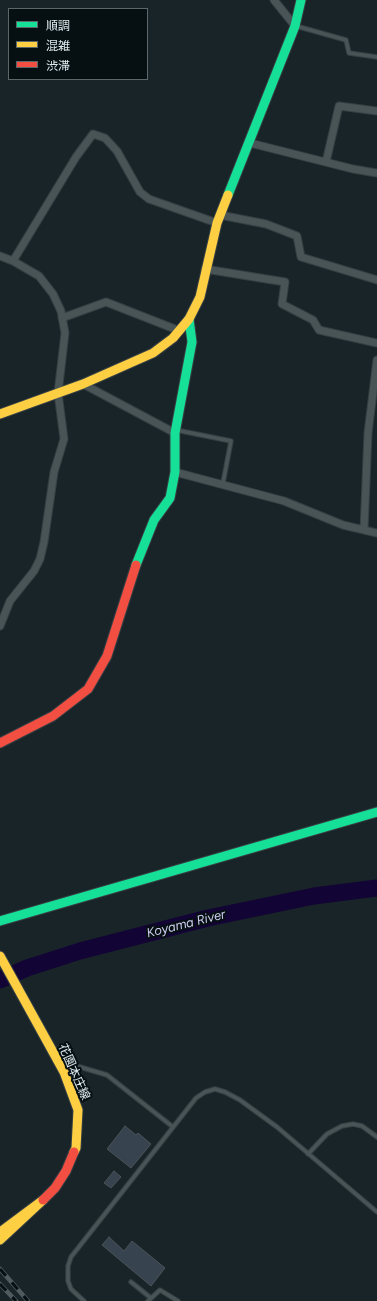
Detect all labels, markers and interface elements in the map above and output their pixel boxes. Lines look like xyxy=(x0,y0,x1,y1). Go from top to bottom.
legend xyxy=(8,8,148,80)
text: 順調 xyxy=(46,19,70,33)
text: 混雑 xyxy=(46,39,70,53)
text: 渋滞 xyxy=(46,59,70,73)
water label: Koyama River xyxy=(145,907,227,941)
street label: 花園本庄線 xyxy=(55,1042,93,1102)

